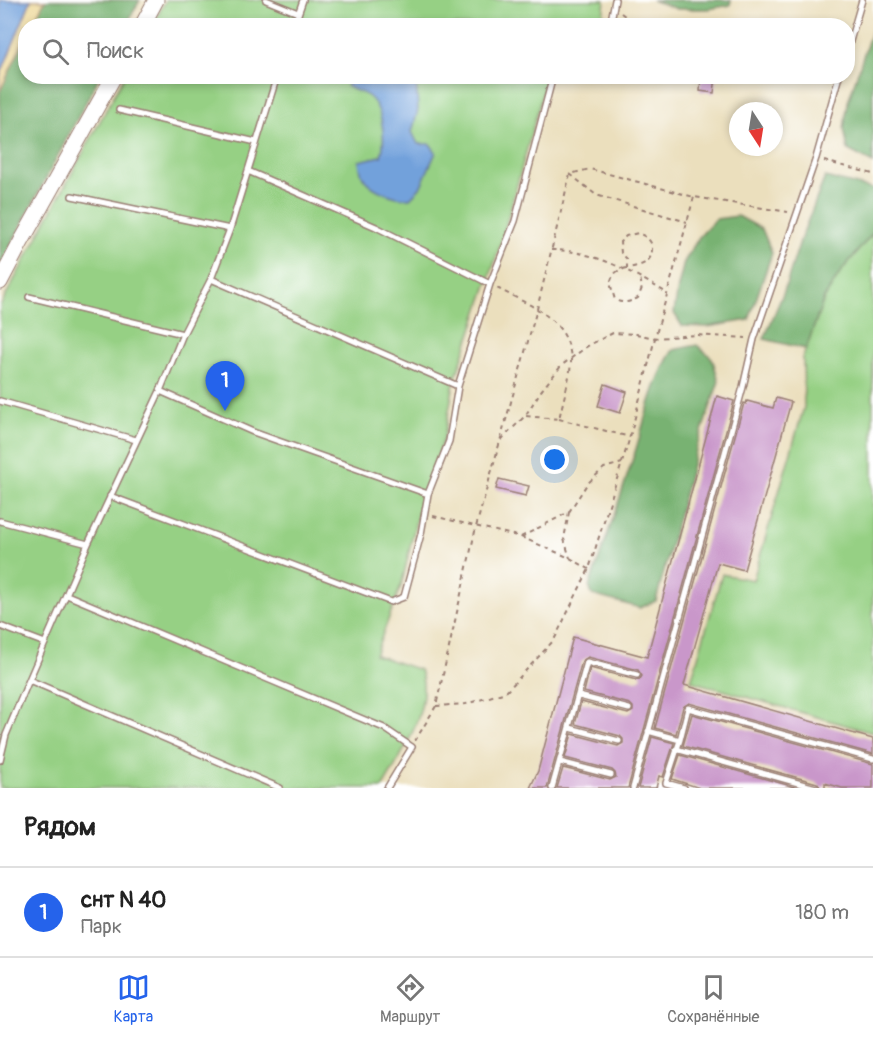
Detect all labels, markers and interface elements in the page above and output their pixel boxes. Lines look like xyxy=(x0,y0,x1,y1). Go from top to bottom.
search box xyxy=(18,18,855,84)
icon: search xyxy=(39,35,72,68)
text: Поиск xyxy=(87,37,144,65)
north arrow xyxy=(729,102,783,156)
pin: 1 xyxy=(206,362,244,411)
your location xyxy=(540,445,569,474)
text: Рядом xyxy=(24,811,96,843)
text: снт N 40 xyxy=(81,886,166,914)
text: 1 xyxy=(40,900,47,925)
text: 180 m xyxy=(795,900,849,925)
text: Парк xyxy=(81,914,122,939)
tab: Карта xyxy=(113,971,153,1027)
tab: Маршрут xyxy=(380,971,440,1027)
tab: Сохранённые xyxy=(667,971,760,1027)

